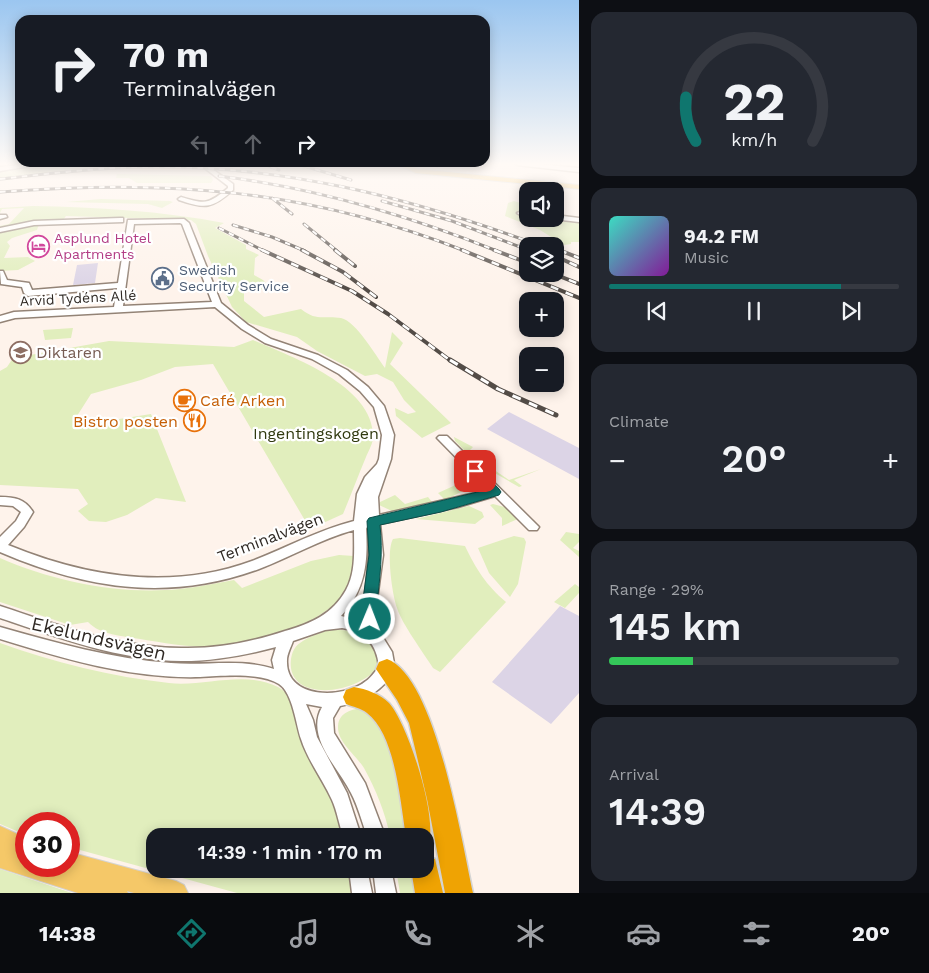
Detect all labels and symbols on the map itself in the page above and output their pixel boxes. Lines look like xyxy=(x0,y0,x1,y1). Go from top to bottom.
place label: Asplund Hotel Apartments xyxy=(54,230,152,262)
hotel icon: Asplund Hotel Apartments xyxy=(26,234,50,258)
place label: Swedish Security Service xyxy=(179,262,289,294)
public building icon: Swedish Security Service xyxy=(151,266,175,290)
street label: Arvid Tydéns Allé xyxy=(19,287,137,309)
school or university icon: Diktaren xyxy=(8,340,32,364)
place label: Diktaren xyxy=(36,343,102,362)
cafe icon: Café Arken xyxy=(172,388,196,412)
place label: Café Arken xyxy=(200,391,285,410)
restaurant icon: Bistro posten xyxy=(182,409,206,433)
place label: Bistro posten xyxy=(73,412,178,431)
park label: Ingentingskogen xyxy=(253,424,379,443)
pin xyxy=(454,450,496,492)
street label: Terminalvägen xyxy=(215,509,326,566)
position arrow xyxy=(343,592,395,644)
street label: Ekelundsvägen xyxy=(29,612,169,665)
speed limit sign: 30 xyxy=(15,812,80,877)

